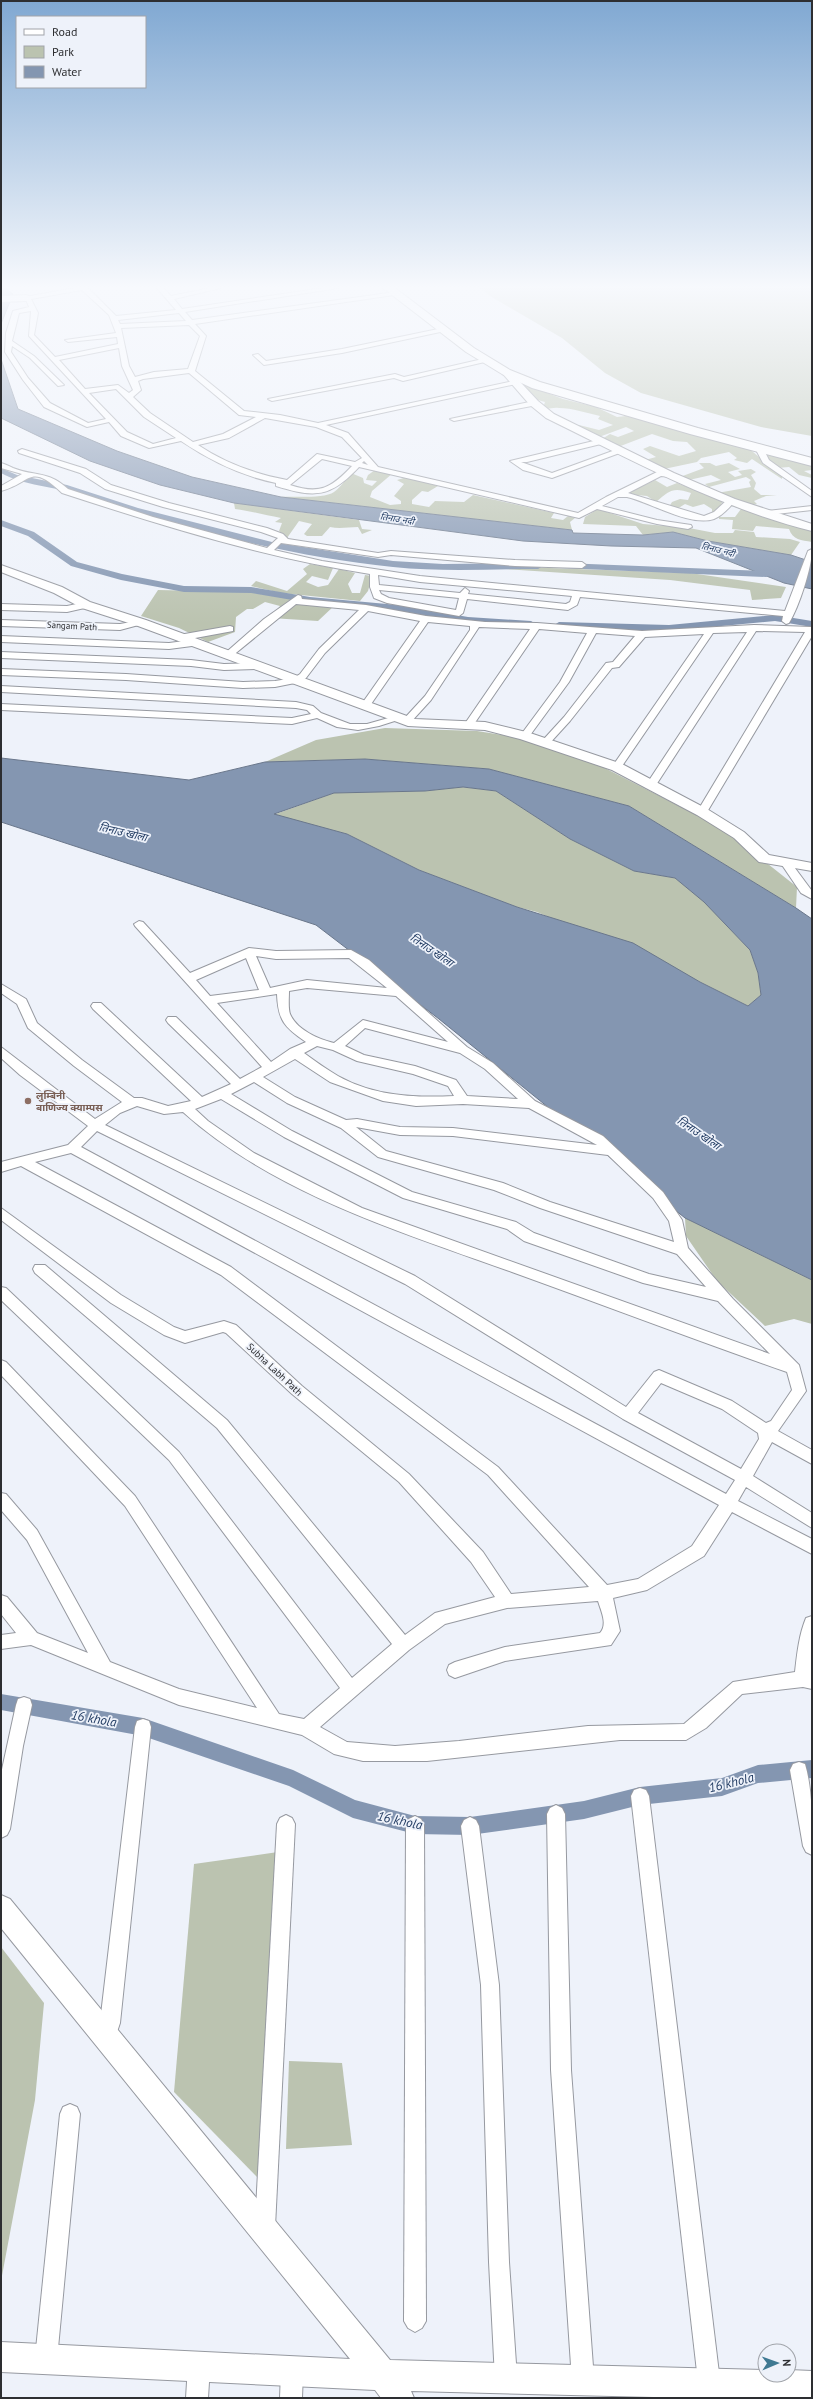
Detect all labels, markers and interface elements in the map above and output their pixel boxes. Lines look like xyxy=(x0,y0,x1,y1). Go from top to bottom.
legend xyxy=(16,16,146,88)
text: Road xyxy=(52,24,77,39)
text: Park xyxy=(52,44,74,59)
text: Water xyxy=(52,64,82,79)
water label: तिनाउ नदी xyxy=(379,510,416,527)
water label: तिनाउ नदी xyxy=(700,540,738,559)
street label: Sangam Path xyxy=(47,619,98,632)
water label: तिनाउ खोला xyxy=(97,820,151,845)
water label: तिनाउ खोला xyxy=(408,930,458,971)
place label: लुम्बिनी बाणिज्य क्याम्पस xyxy=(36,1089,103,1114)
marker: लुम्बिनी बाणिज्य क्याम्पस xyxy=(23,1096,33,1106)
water label: तिनाउ खोला xyxy=(675,1113,725,1154)
street label: Subha Labh Path xyxy=(244,1340,305,1399)
water label: 16 khola xyxy=(70,1706,119,1731)
water label: 16 khola xyxy=(707,1769,756,1796)
water label: 16 khola xyxy=(376,1807,425,1834)
north arrow xyxy=(757,2343,797,2383)
text: N xyxy=(780,2359,794,2367)

